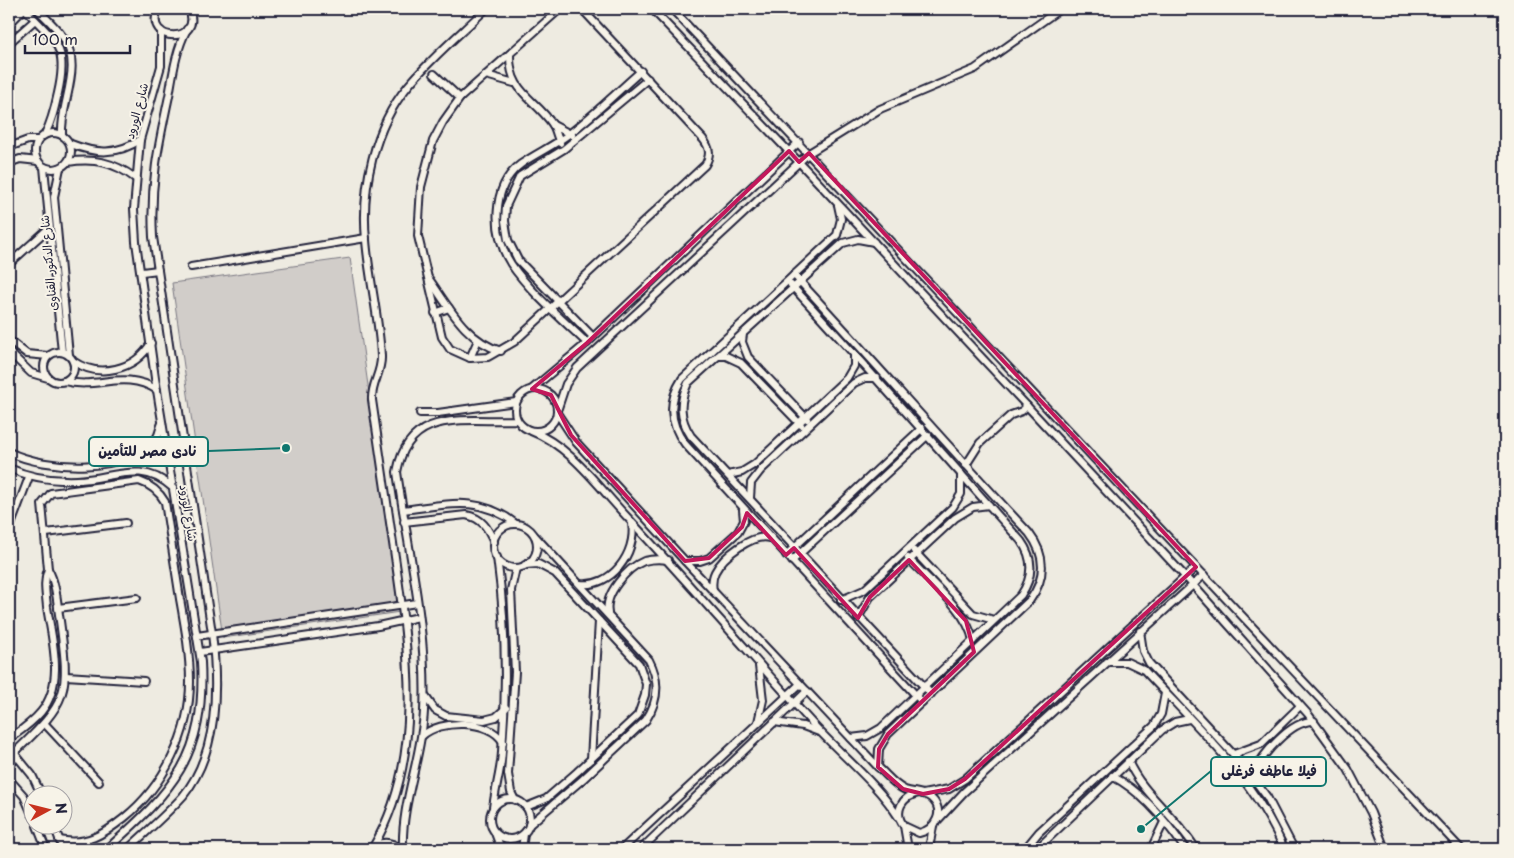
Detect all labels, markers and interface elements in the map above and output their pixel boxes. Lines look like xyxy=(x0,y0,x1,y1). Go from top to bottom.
scale bar xyxy=(25,22,130,54)
text: 100 m xyxy=(32,27,78,50)
street label: شارع الورود xyxy=(120,81,153,141)
street label: شارع الدكتور القناوى xyxy=(35,214,62,312)
callout: نادى مصر للتأمين xyxy=(89,437,208,466)
text: نادى مصر للتأمين xyxy=(98,440,198,461)
street label: شارع الورود xyxy=(175,483,202,543)
callout: فيلا عاطف فرغلى xyxy=(1211,757,1326,786)
text: فيلا عاطف فرغلى xyxy=(1221,760,1317,781)
north arrow xyxy=(22,786,72,836)
text: N xyxy=(50,802,72,815)

